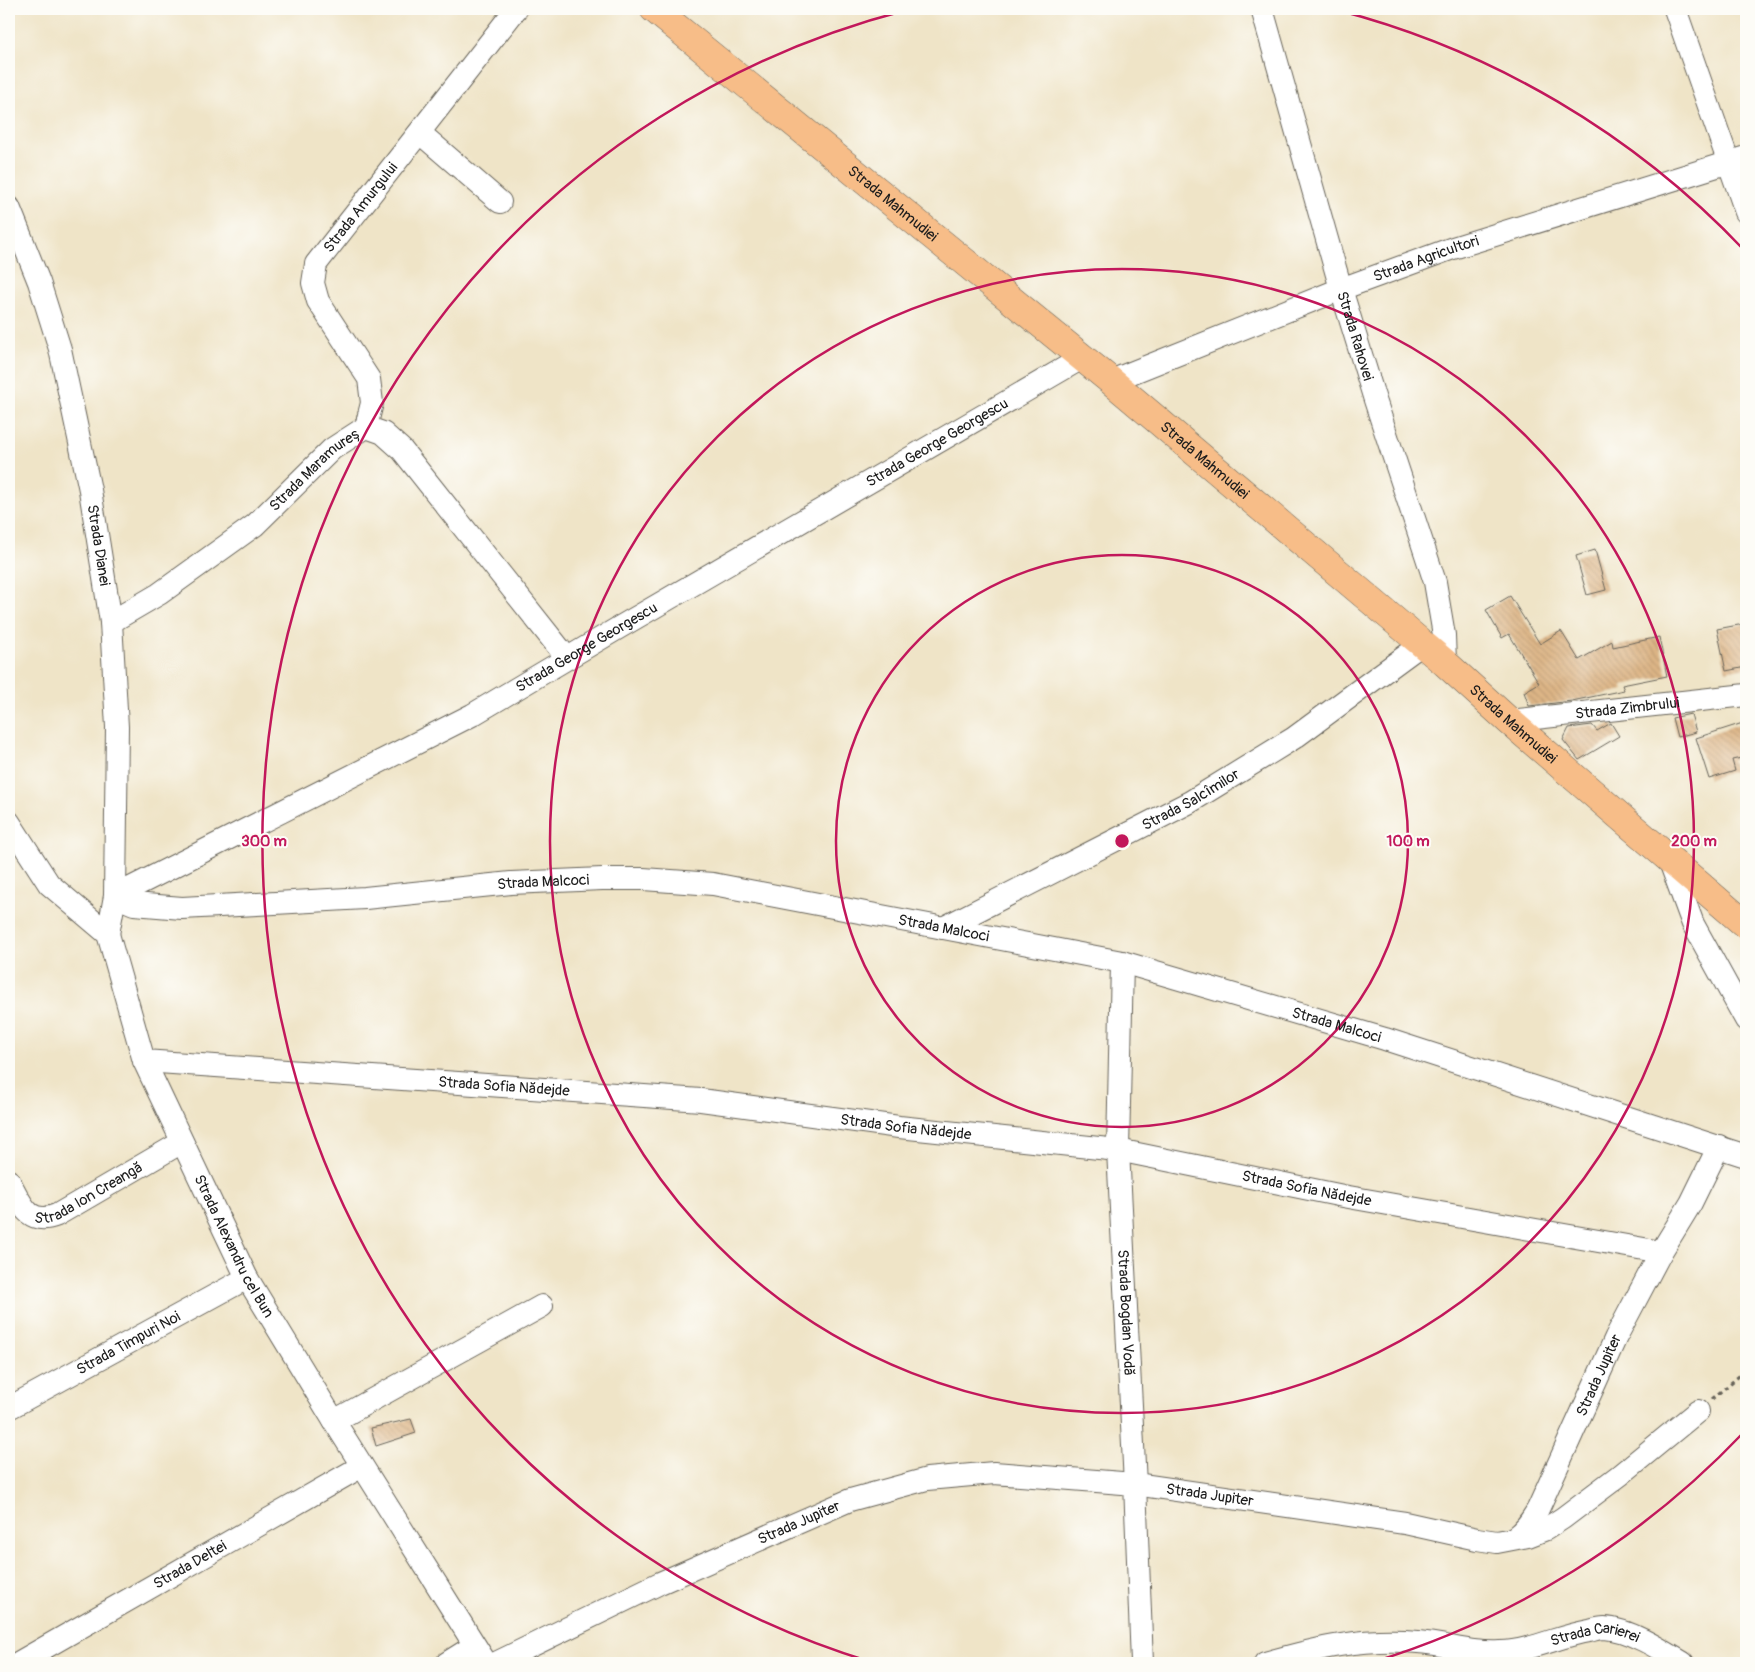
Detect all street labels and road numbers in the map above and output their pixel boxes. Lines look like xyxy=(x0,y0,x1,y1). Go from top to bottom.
street label: Strada Amurgului xyxy=(319,158,402,256)
street label: Strada Mahmudiei xyxy=(844,161,942,246)
street label: Strada Agricultori xyxy=(1370,231,1481,286)
street label: Strada Rahovei xyxy=(1333,289,1378,383)
street label: Strada George Georgescu xyxy=(863,394,1012,491)
street label: Strada Mahmudiei xyxy=(1156,417,1253,503)
street label: Strada Maramureș xyxy=(265,423,365,515)
street label: Strada Dianei xyxy=(83,503,115,587)
street label: Strada George Georgescu xyxy=(512,598,661,696)
street label: Strada Mahmudiei xyxy=(1466,680,1561,768)
street label: Strada Zimbrului xyxy=(1574,693,1681,723)
street label: Strada Salcîmilor xyxy=(1139,764,1243,834)
street label: Strada Malcoci xyxy=(496,870,590,894)
street label: Strada Malcoci xyxy=(897,910,991,946)
street label: Strada Malcoci xyxy=(1290,1003,1384,1047)
street label: Strada Sofia Nădejde xyxy=(438,1072,571,1100)
street label: Strada Sofia Nădejde xyxy=(839,1110,973,1144)
street label: Strada Ion Creangă xyxy=(33,1157,146,1228)
street label: Strada Sofia Nădejde xyxy=(1240,1166,1374,1210)
street label: Strada Alexandru cel Bun xyxy=(190,1172,278,1321)
street label: Strada Bogdan Vodă xyxy=(1114,1249,1139,1376)
street label: Strada Timpuri Noi xyxy=(73,1307,184,1379)
street label: Strada Jupiter xyxy=(1572,1330,1626,1419)
street label: Strada Jupiter xyxy=(1165,1479,1255,1511)
street label: Strada Jupiter xyxy=(755,1496,844,1549)
street label: Strada Deltei xyxy=(150,1536,230,1593)
street label: Strada Carierei xyxy=(1548,1618,1643,1650)

